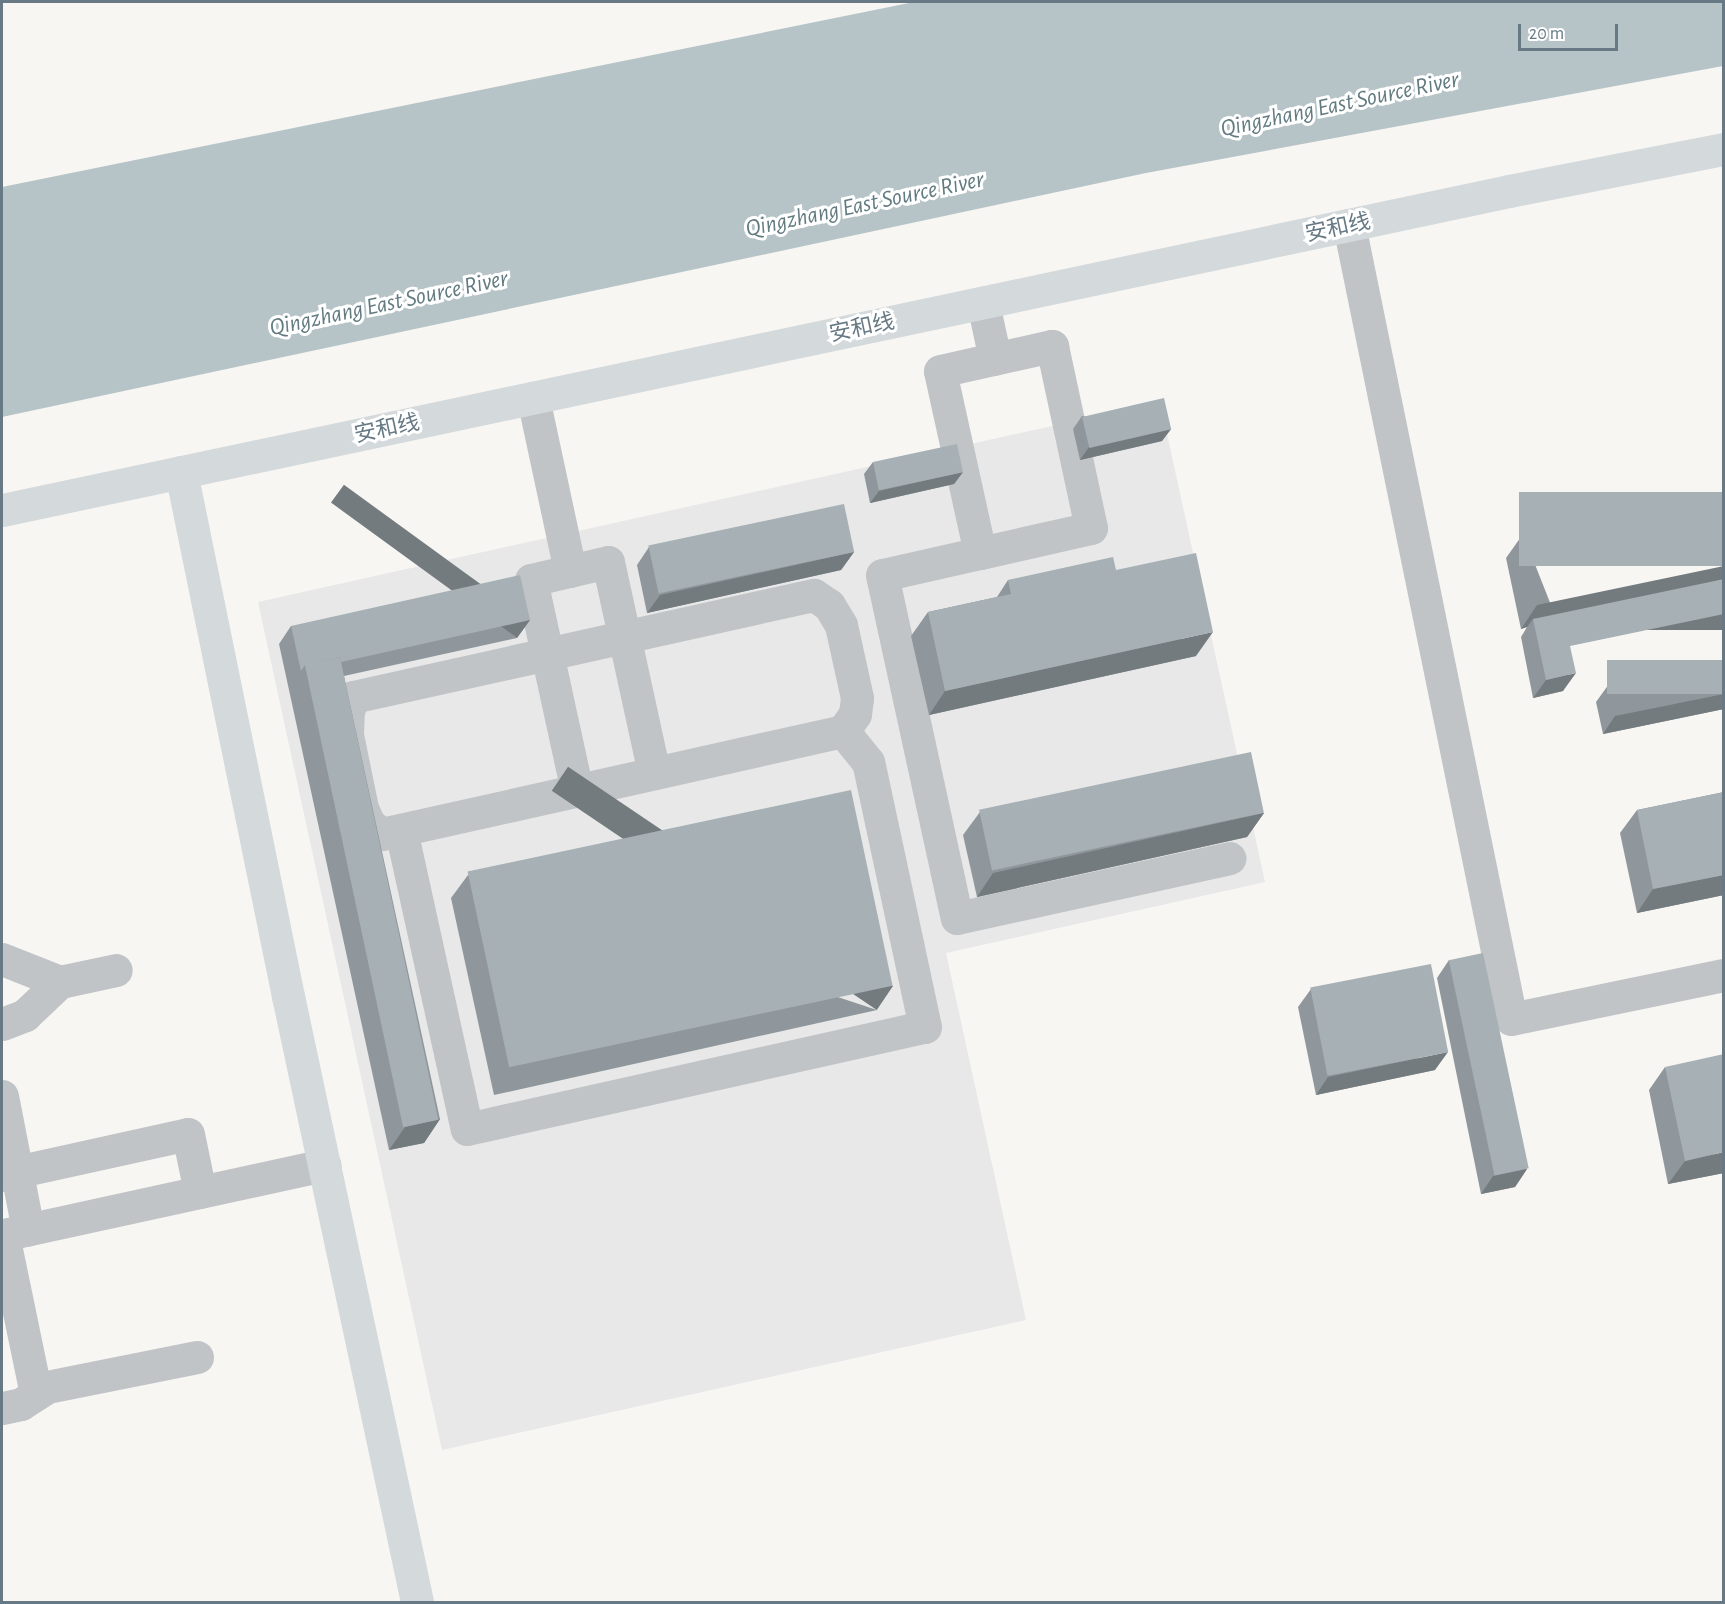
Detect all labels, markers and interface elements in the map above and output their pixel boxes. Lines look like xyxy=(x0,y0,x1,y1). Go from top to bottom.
scale bar xyxy=(1521,12,1622,50)
text: 20 m xyxy=(1529,25,1564,43)
water label: Qingzhang East Source River xyxy=(1218,66,1462,144)
water label: Qingzhang East Source River xyxy=(743,166,987,244)
street label: 安和线 xyxy=(1303,208,1373,248)
water label: Qingzhang East Source River xyxy=(267,265,511,343)
street label: 安和线 xyxy=(827,308,897,348)
street label: 安和线 xyxy=(352,409,422,449)

